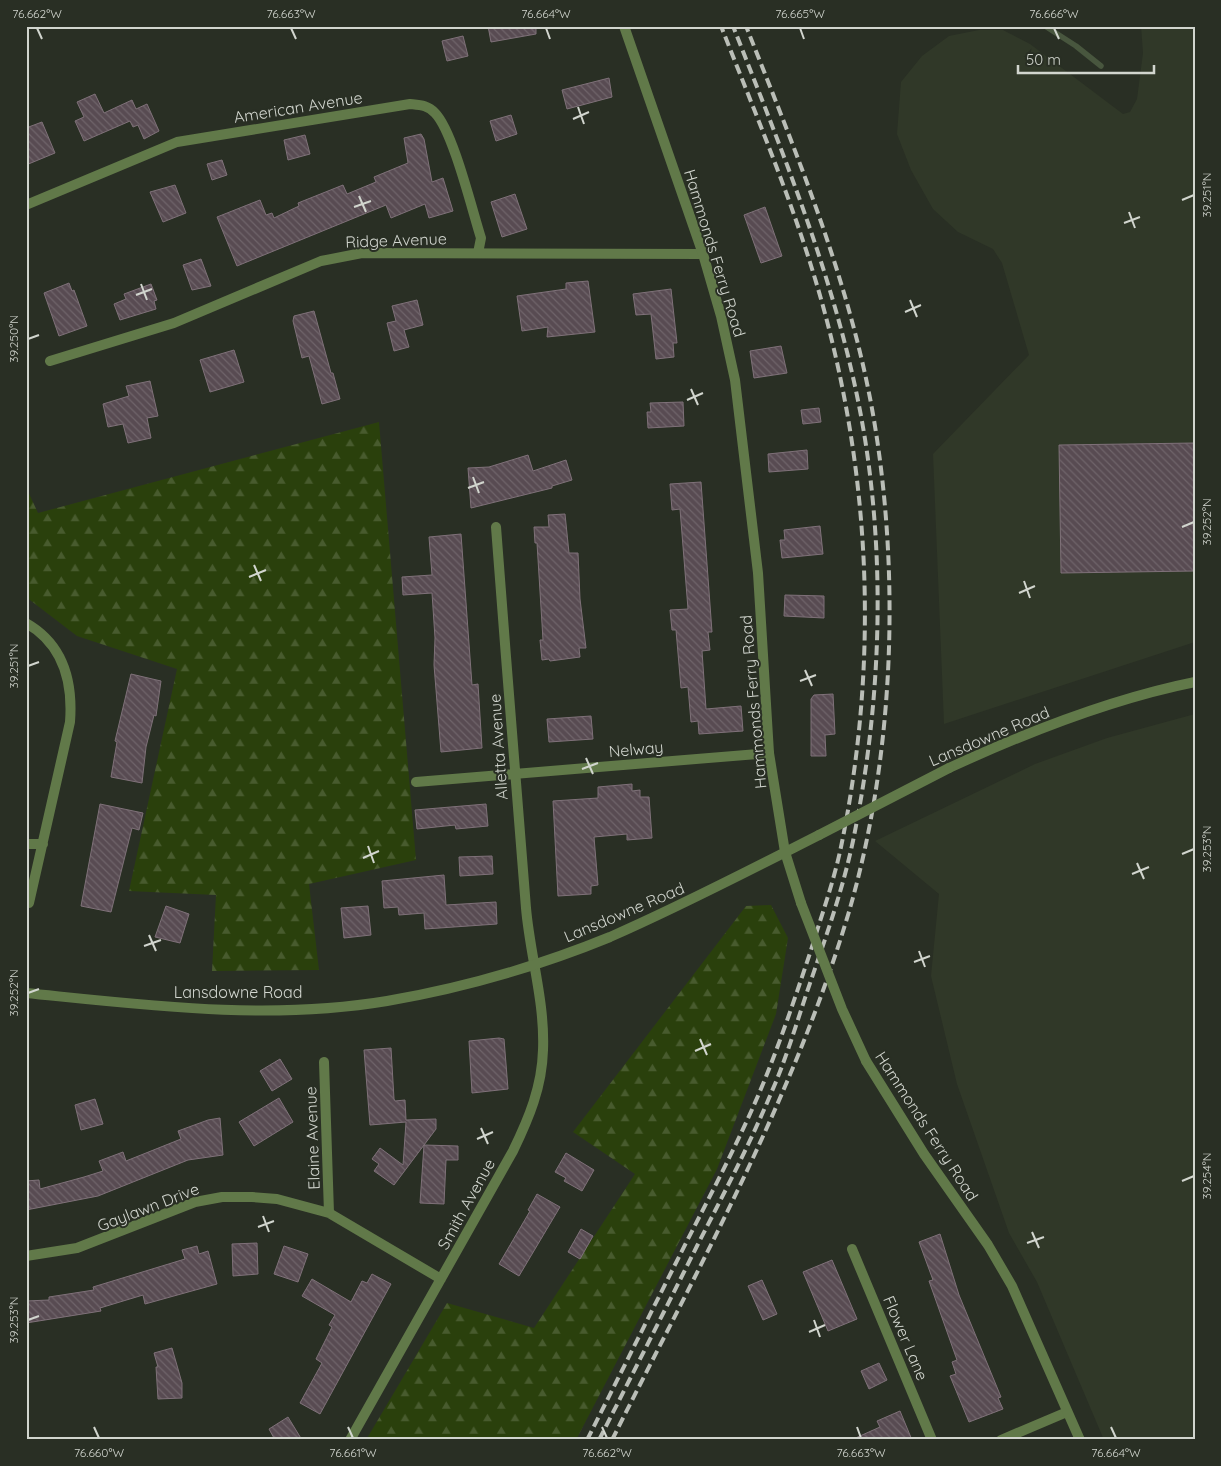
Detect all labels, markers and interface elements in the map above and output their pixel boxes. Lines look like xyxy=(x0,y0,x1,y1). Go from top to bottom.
text: 76.662°W xyxy=(12,6,62,21)
text: 76.663°W xyxy=(266,6,316,21)
text: 76.664°W xyxy=(521,6,571,21)
text: 76.665°W xyxy=(775,6,825,21)
text: 76.666°W xyxy=(1029,6,1079,21)
scale bar xyxy=(1018,42,1155,74)
text: 50 m xyxy=(1026,50,1061,69)
street label: American Avenue xyxy=(232,87,364,127)
street label: Hammonds Ferry Road xyxy=(680,167,750,339)
text: 39.251°N xyxy=(1199,172,1214,218)
street label: Ridge Avenue xyxy=(345,228,447,252)
text: 39.250°N xyxy=(6,315,21,363)
text: 39.252°N xyxy=(1199,498,1214,546)
street label: Hammonds Ferry Road xyxy=(735,614,771,790)
text: 39.251°N xyxy=(6,643,21,689)
street label: Alletta Avenue xyxy=(484,693,512,801)
street label: Lansdowne Road xyxy=(926,702,1052,770)
street label: Nelway xyxy=(608,737,664,761)
text: 39.253°N xyxy=(1199,826,1214,872)
street label: Lansdowne Road xyxy=(561,878,687,946)
text: 39.252°N xyxy=(6,969,21,1017)
street label: Lansdowne Road xyxy=(174,982,302,1002)
street label: Hammonds Ferry Road xyxy=(871,1047,983,1205)
street label: Elaine Avenue xyxy=(300,1086,324,1190)
text: 39.254°N xyxy=(1199,1153,1214,1199)
street label: Smith Avenue xyxy=(433,1155,499,1253)
street label: Gaylawn Drive xyxy=(94,1178,202,1236)
street label: Flower Lane xyxy=(879,1293,933,1383)
text: 39.253°N xyxy=(6,1297,21,1343)
text: 76.660°W xyxy=(74,1445,124,1460)
text: 76.661°W xyxy=(329,1445,377,1460)
text: 76.662°W xyxy=(582,1445,632,1460)
text: 76.663°W xyxy=(836,1445,886,1460)
text: 76.664°W xyxy=(1091,1445,1141,1460)

